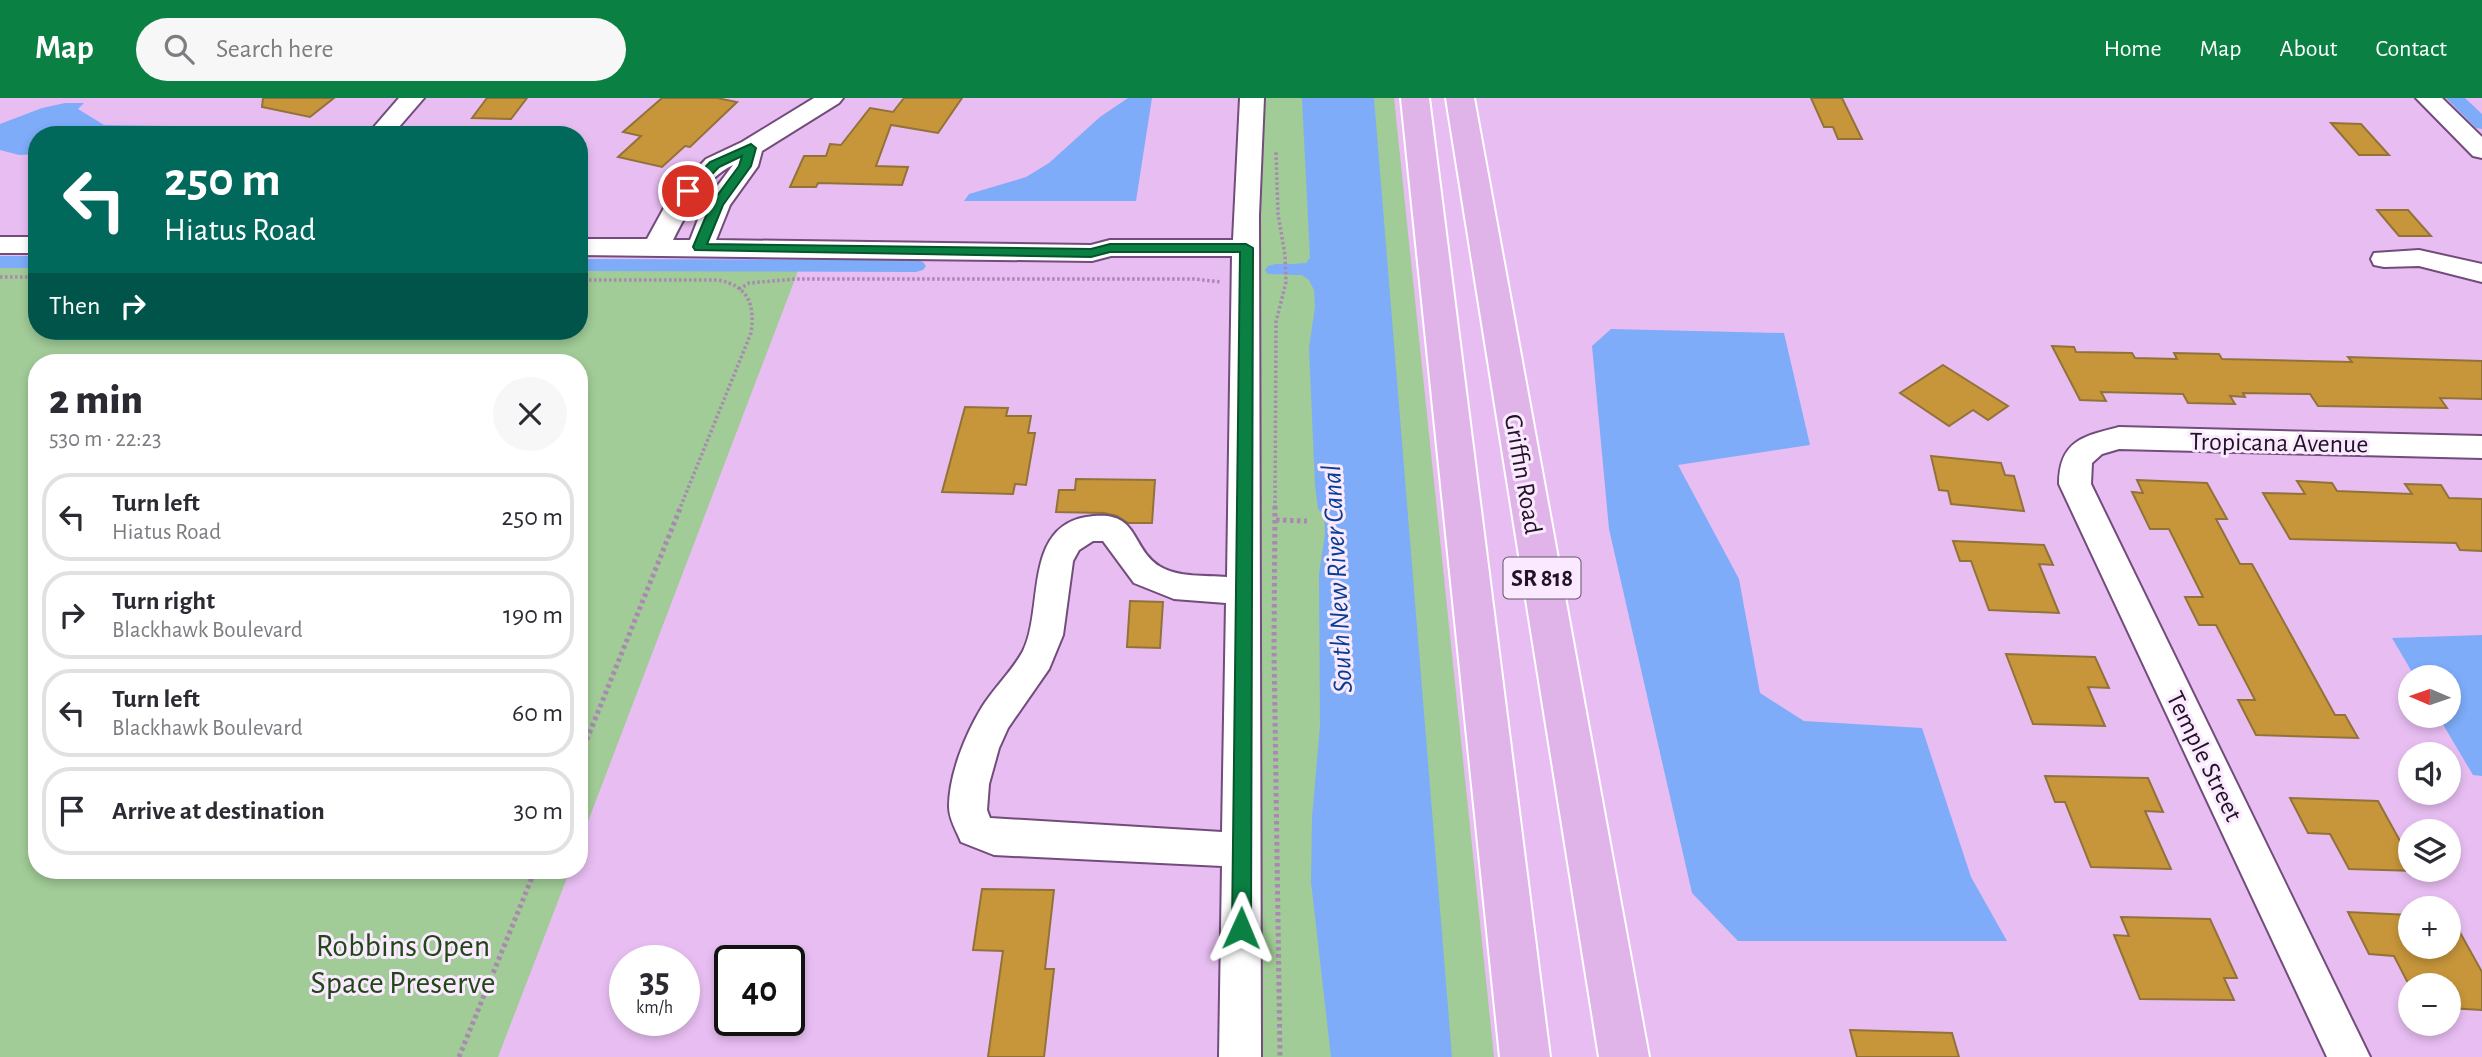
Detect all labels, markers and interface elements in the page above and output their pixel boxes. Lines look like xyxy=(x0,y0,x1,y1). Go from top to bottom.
search box xyxy=(136,18,626,81)
icon: search xyxy=(160,30,198,68)
text: Map xyxy=(35,32,94,65)
text: Search here xyxy=(216,36,334,62)
text: Home xyxy=(2104,37,2162,61)
text: Map xyxy=(2200,37,2242,61)
text: About xyxy=(2280,37,2337,61)
text: Contact xyxy=(2375,37,2447,61)
icon: left xyxy=(49,154,140,245)
text: 250 m xyxy=(164,156,281,205)
pin xyxy=(658,161,718,221)
icon: arrive xyxy=(669,172,707,210)
text: Hiatus Road xyxy=(164,214,316,246)
icon: right xyxy=(114,287,152,325)
text: Then xyxy=(49,293,100,319)
button: close xyxy=(493,377,567,451)
text: 2 min xyxy=(49,379,143,421)
street label: Griffin Road xyxy=(1500,412,1546,536)
text: 530 m · 22:23 xyxy=(49,428,161,451)
street label: Tropicana Avenue xyxy=(2189,428,2369,458)
water label: South New River Canal xyxy=(1318,464,1358,694)
text: Turn left xyxy=(112,490,200,516)
icon: left xyxy=(53,498,91,536)
text: 250 m xyxy=(501,504,563,530)
text: Hiatus Road xyxy=(112,521,221,544)
road number: SR 818 xyxy=(1504,558,1580,598)
text: Turn right xyxy=(112,588,215,614)
icon: right xyxy=(53,596,91,634)
text: 190 m xyxy=(503,602,563,628)
text: Blackhawk Boulevard xyxy=(112,619,303,642)
north arrow xyxy=(2398,665,2460,728)
map controls xyxy=(2398,665,2461,1036)
text: Turn left xyxy=(112,686,200,712)
street label: Temple Street xyxy=(2162,687,2247,825)
icon: left xyxy=(53,694,91,732)
text: 60 m xyxy=(512,700,563,726)
text: Blackhawk Boulevard xyxy=(112,717,303,740)
button: sound xyxy=(2398,742,2461,805)
icon: arrive xyxy=(53,792,91,830)
text: Arrive at destination xyxy=(112,798,325,824)
text: 30 m xyxy=(513,798,563,824)
button: layers xyxy=(2398,819,2461,882)
position arrow xyxy=(1204,891,1278,965)
button: + xyxy=(2398,896,2461,959)
park label: Robbins Open Space Preserve xyxy=(311,930,495,999)
speed limit sign: 40 xyxy=(714,945,805,1036)
text: 35 xyxy=(639,964,670,999)
button: − xyxy=(2398,973,2461,1036)
text: km/h xyxy=(636,999,673,1017)

